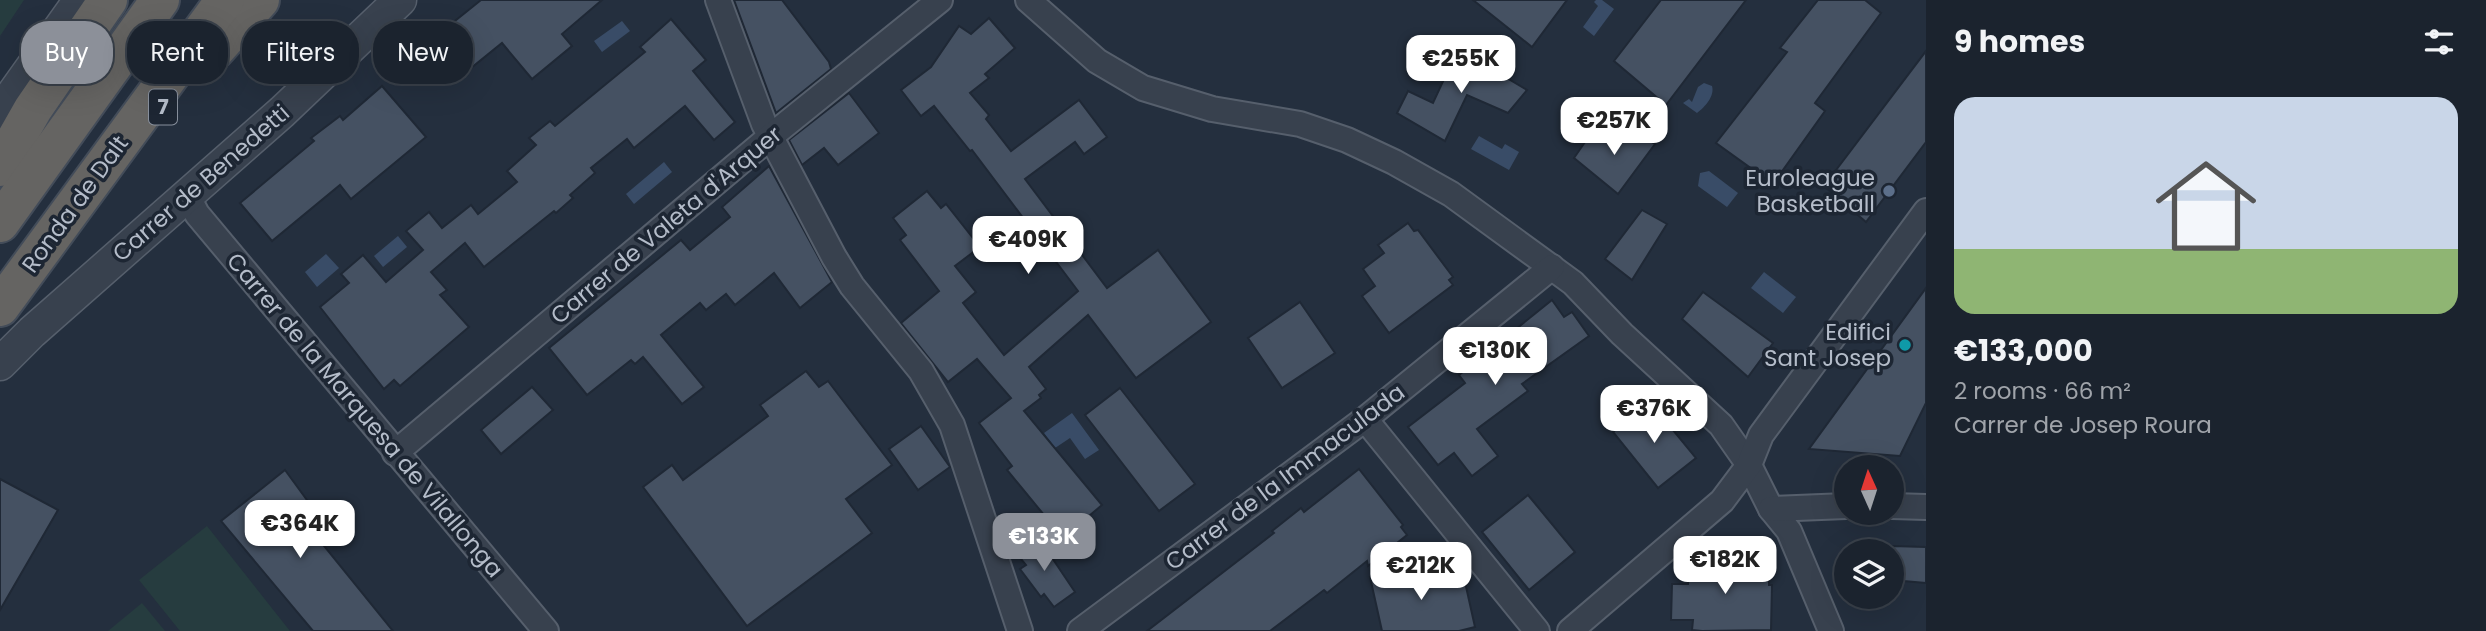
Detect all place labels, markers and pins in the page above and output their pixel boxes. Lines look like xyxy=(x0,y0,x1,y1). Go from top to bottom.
pin: €255K xyxy=(1412,36,1510,95)
pin: €257K xyxy=(1565,97,1663,157)
place label: Euroleague Basketball xyxy=(1745,162,1875,220)
marker: Euroleague Basketball xyxy=(1881,183,1897,199)
pin: €409K xyxy=(979,216,1077,276)
place label: Edifici Sant Josep xyxy=(1764,316,1891,374)
pin: €130K xyxy=(1446,328,1544,387)
marker: Edifici Sant Josep xyxy=(1897,337,1913,353)
pin: €376K xyxy=(1605,386,1703,445)
pin: €364K xyxy=(251,500,349,560)
pin: €133K xyxy=(995,514,1093,573)
pin: €182K xyxy=(1676,536,1774,596)
pin: €212K xyxy=(1372,542,1470,602)

